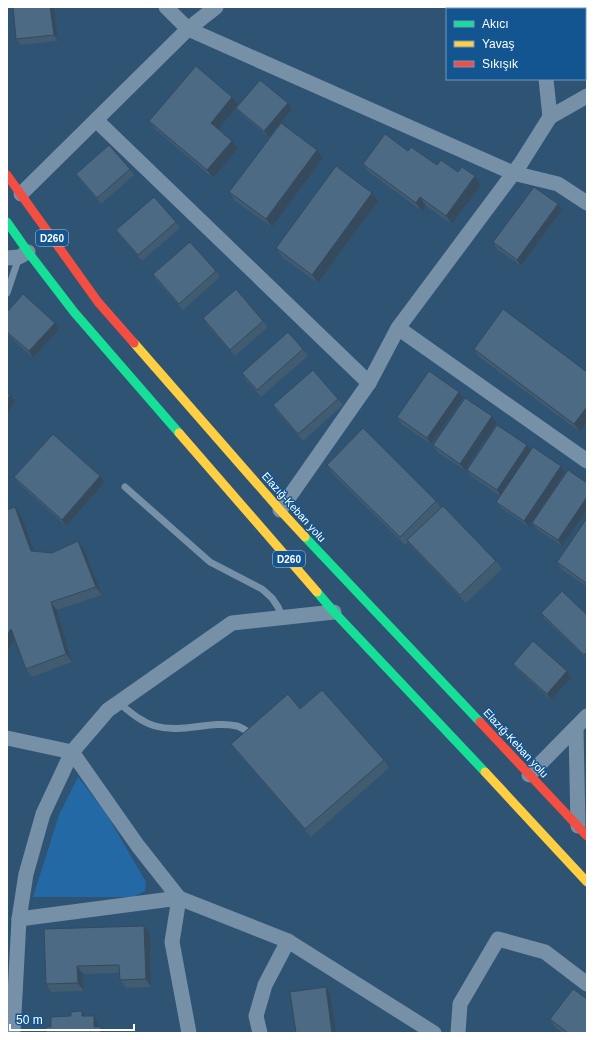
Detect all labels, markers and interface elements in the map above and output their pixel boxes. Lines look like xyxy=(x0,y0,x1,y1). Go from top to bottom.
legend xyxy=(446,8,586,80)
text: Akıcı xyxy=(482,17,509,31)
text: Yavaş xyxy=(482,37,514,51)
text: Sıkışık xyxy=(482,57,519,71)
road number: D260 xyxy=(36,230,68,246)
street label: Elazığ-Keban yolu xyxy=(260,470,328,544)
road number: D260 xyxy=(273,551,305,567)
street label: Elazığ-Keban yolu xyxy=(481,706,551,780)
scale bar xyxy=(10,1006,134,1032)
text: 50 m xyxy=(16,1013,43,1027)

